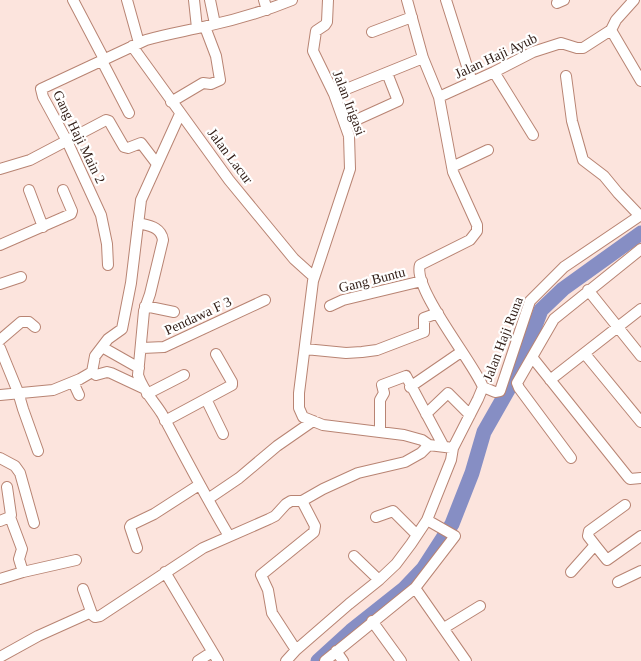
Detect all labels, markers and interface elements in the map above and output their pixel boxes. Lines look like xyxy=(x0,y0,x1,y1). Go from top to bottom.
street label: Jalan Haji Ayub xyxy=(453,30,539,82)
street label: Jalan Irigasi xyxy=(330,69,368,138)
street label: Gang Haji Main 2 xyxy=(50,88,108,186)
street label: Jalan Lacur xyxy=(204,126,256,187)
street label: Gang Buntu xyxy=(337,264,407,296)
street label: Pendawa F 3 xyxy=(162,294,234,338)
street label: Jalan Haji Runa xyxy=(480,294,526,383)

